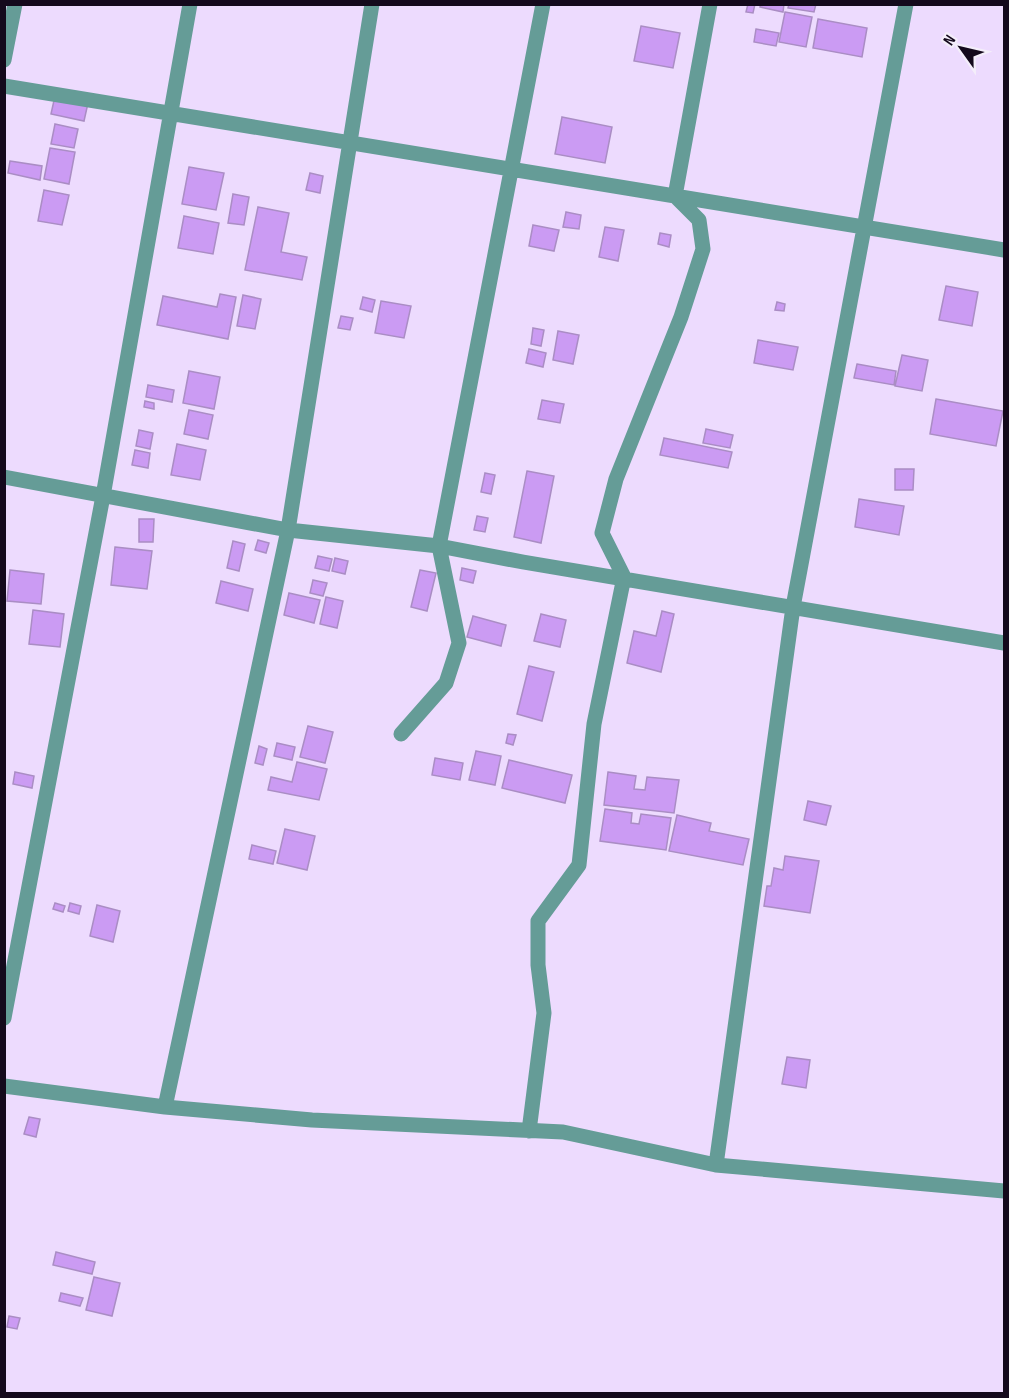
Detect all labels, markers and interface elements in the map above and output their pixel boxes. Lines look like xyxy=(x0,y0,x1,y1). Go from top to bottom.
north arrow xyxy=(931,18,991,78)
text: N xyxy=(940,32,960,49)

